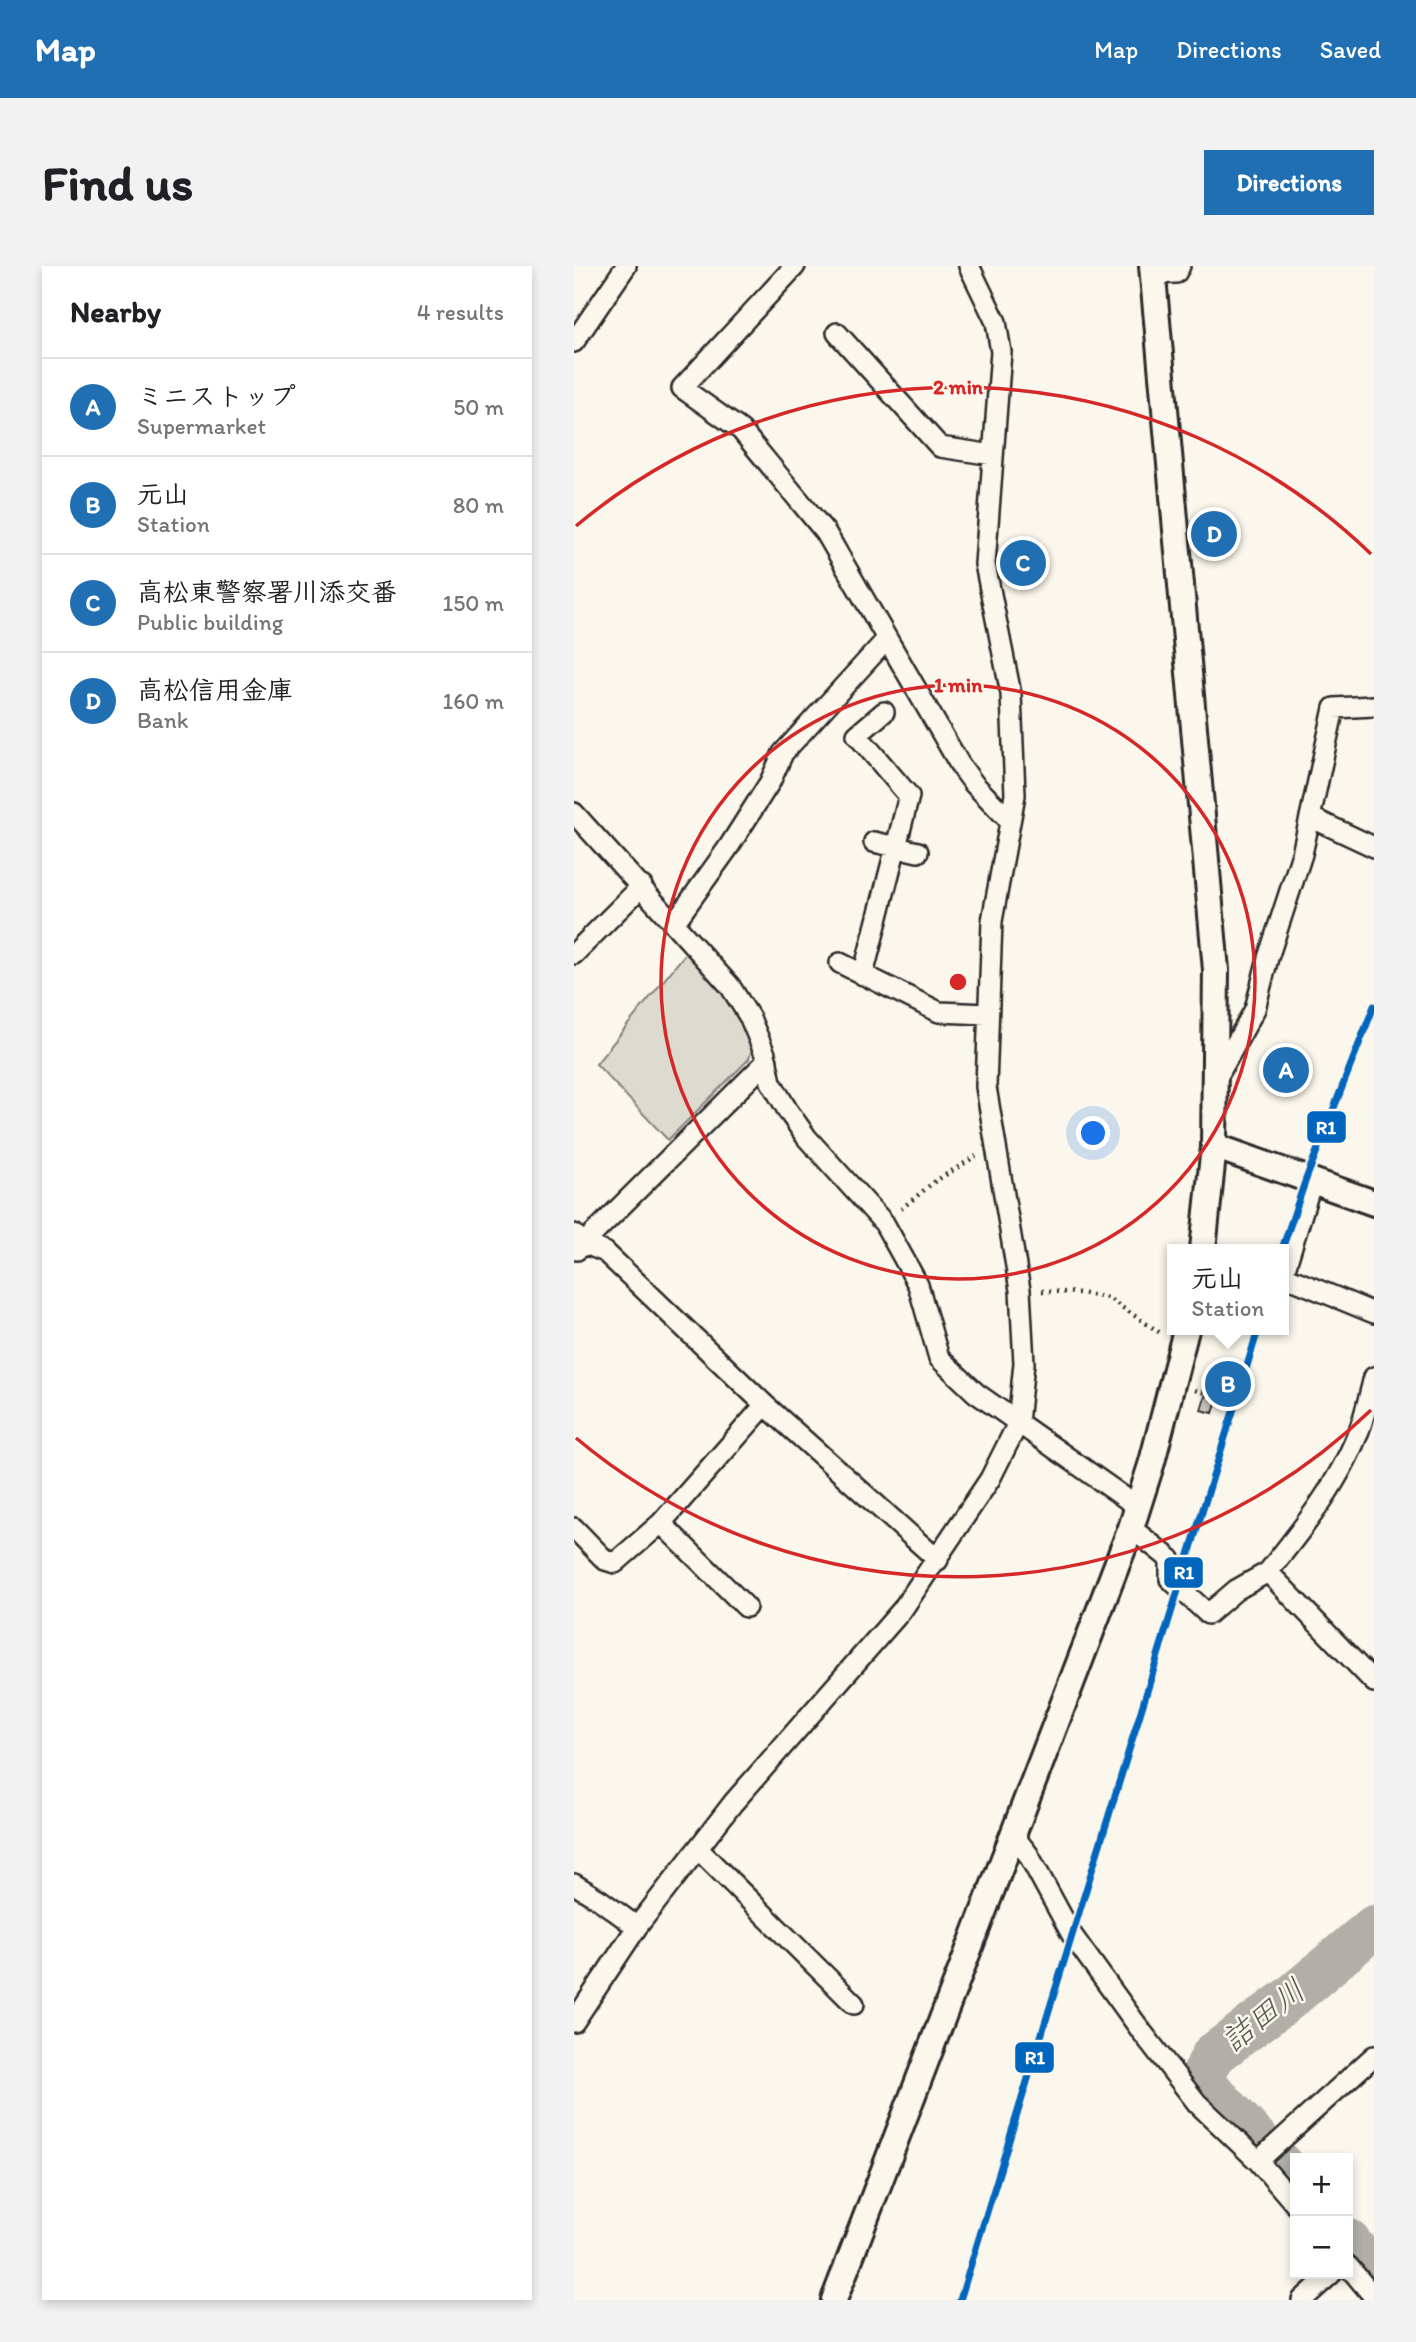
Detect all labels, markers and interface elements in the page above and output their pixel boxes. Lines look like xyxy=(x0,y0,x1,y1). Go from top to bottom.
text: Map xyxy=(35,30,96,69)
text: Map xyxy=(1094,35,1138,64)
text: Directions xyxy=(1176,35,1282,64)
text: Saved xyxy=(1320,35,1381,64)
button: Directions xyxy=(1204,150,1374,215)
text: Find us xyxy=(42,153,193,212)
text: Nearby xyxy=(70,293,161,330)
text: 4 results xyxy=(417,298,504,326)
text: 2 min xyxy=(933,374,984,399)
text: ミニストップ xyxy=(137,380,296,412)
text: A xyxy=(86,393,100,421)
text: 50 m xyxy=(453,393,504,421)
text: Supermarket xyxy=(137,412,266,440)
text: 元山 xyxy=(137,478,189,510)
text: B xyxy=(86,491,100,519)
text: 80 m xyxy=(453,491,504,519)
pin: D xyxy=(1191,508,1237,560)
text: Station xyxy=(137,510,210,538)
pin: C xyxy=(1000,537,1046,589)
text: 高松東警察署川添交番 xyxy=(137,576,397,608)
text: C xyxy=(86,589,100,617)
text: 150 m xyxy=(443,589,504,617)
text: Public building xyxy=(137,608,283,636)
text: 1 min xyxy=(934,672,983,697)
text: 高松信用金庫 xyxy=(137,674,293,706)
text: D xyxy=(85,687,101,715)
text: 160 m xyxy=(442,687,504,715)
text: Bank xyxy=(137,706,189,734)
centre of rings xyxy=(946,970,970,994)
pin: A xyxy=(1263,1044,1309,1096)
line badge: R1 xyxy=(1306,1110,1347,1144)
your location xyxy=(1076,1116,1110,1150)
text: R1 xyxy=(1316,1116,1336,1139)
popup xyxy=(1167,1244,1289,1335)
text: 元山 xyxy=(1192,1262,1244,1294)
text: Station xyxy=(1192,1294,1264,1322)
pin: B xyxy=(1205,1358,1251,1410)
line badge: R1 xyxy=(1163,1556,1204,1589)
text: R1 xyxy=(1174,1561,1194,1584)
water label: 詰田川 xyxy=(1213,1970,1313,2060)
line badge: R1 xyxy=(1014,2041,1055,2074)
text: R1 xyxy=(1025,2046,1045,2069)
map controls xyxy=(1290,2153,1353,2279)
button: + xyxy=(1290,2153,1353,2216)
button: − xyxy=(1290,2216,1353,2279)

